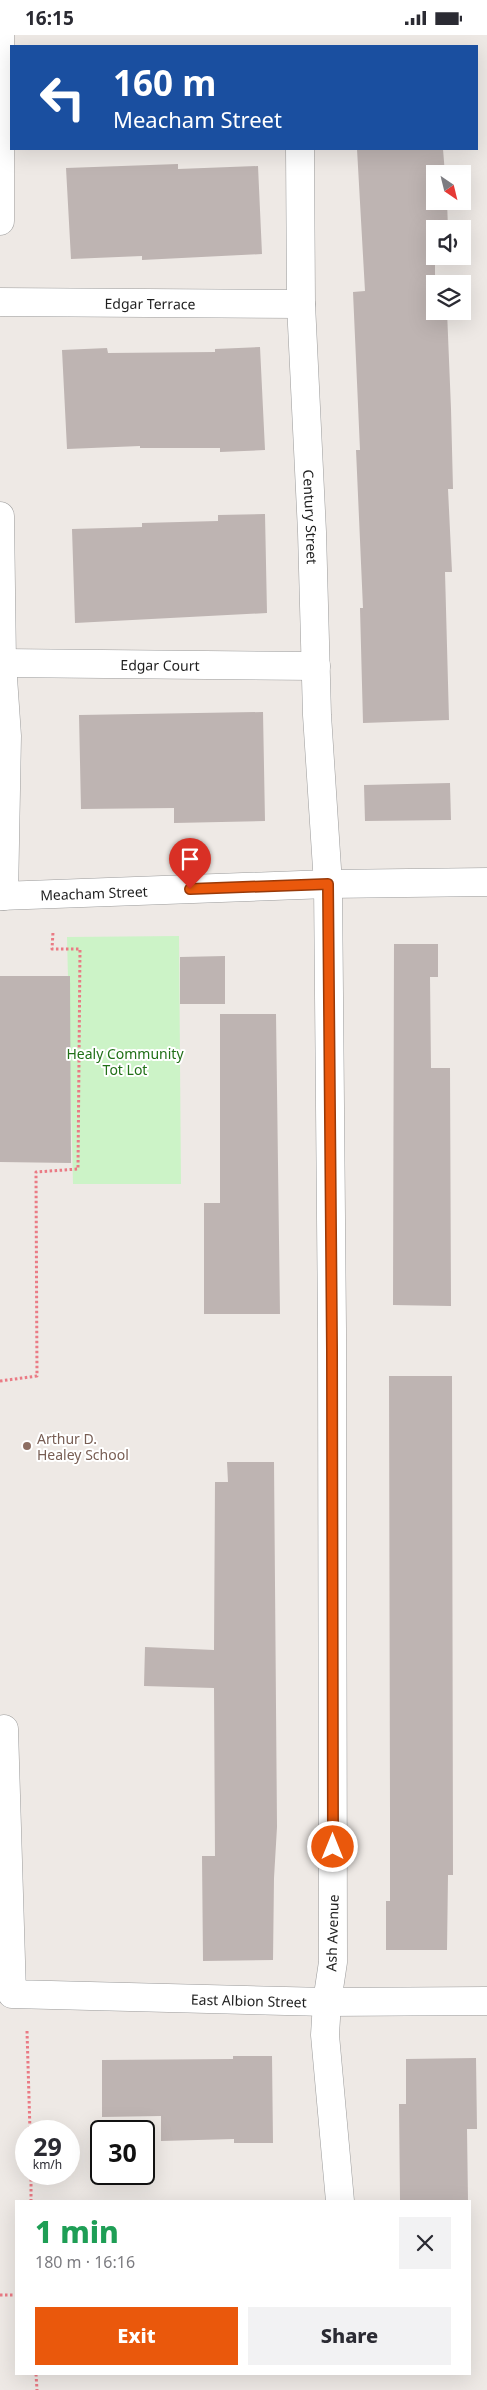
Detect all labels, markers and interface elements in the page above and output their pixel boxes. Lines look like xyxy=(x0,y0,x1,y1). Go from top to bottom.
text: 16:15 xyxy=(25,5,74,31)
text: 160 m xyxy=(113,59,216,106)
icon: left xyxy=(30,65,95,130)
text: Meacham Street xyxy=(113,104,282,134)
north arrow xyxy=(426,165,471,210)
map controls xyxy=(426,165,471,320)
button: sound xyxy=(426,220,471,265)
button: layers xyxy=(426,275,471,320)
street label: Edgar Terrace xyxy=(104,293,196,313)
street label: Century Street xyxy=(299,469,322,564)
street label: Edgar Court xyxy=(120,655,200,674)
pin xyxy=(169,838,211,889)
icon: arrive xyxy=(176,845,204,873)
street label: Meacham Street xyxy=(40,881,148,904)
park label: Healy Community Tot Lot xyxy=(66,1044,184,1079)
place label: Arthur D. Healey School xyxy=(37,1429,129,1464)
marker: Arthur D. Healey School xyxy=(21,1440,33,1452)
position arrow xyxy=(306,1820,358,1872)
street label: Ash Avenue xyxy=(321,1894,343,1972)
street label: East Albion Street xyxy=(191,1989,307,2011)
speed limit sign: 30 xyxy=(90,2120,155,2185)
text: 29 xyxy=(33,2129,62,2163)
text: km/h xyxy=(33,2156,62,2173)
text: 1 min xyxy=(35,2211,119,2252)
button: close xyxy=(399,2217,451,2269)
text: 180 m · 16:16 xyxy=(35,2251,135,2273)
button: Exit xyxy=(35,2307,238,2365)
button: Share xyxy=(248,2307,451,2365)

